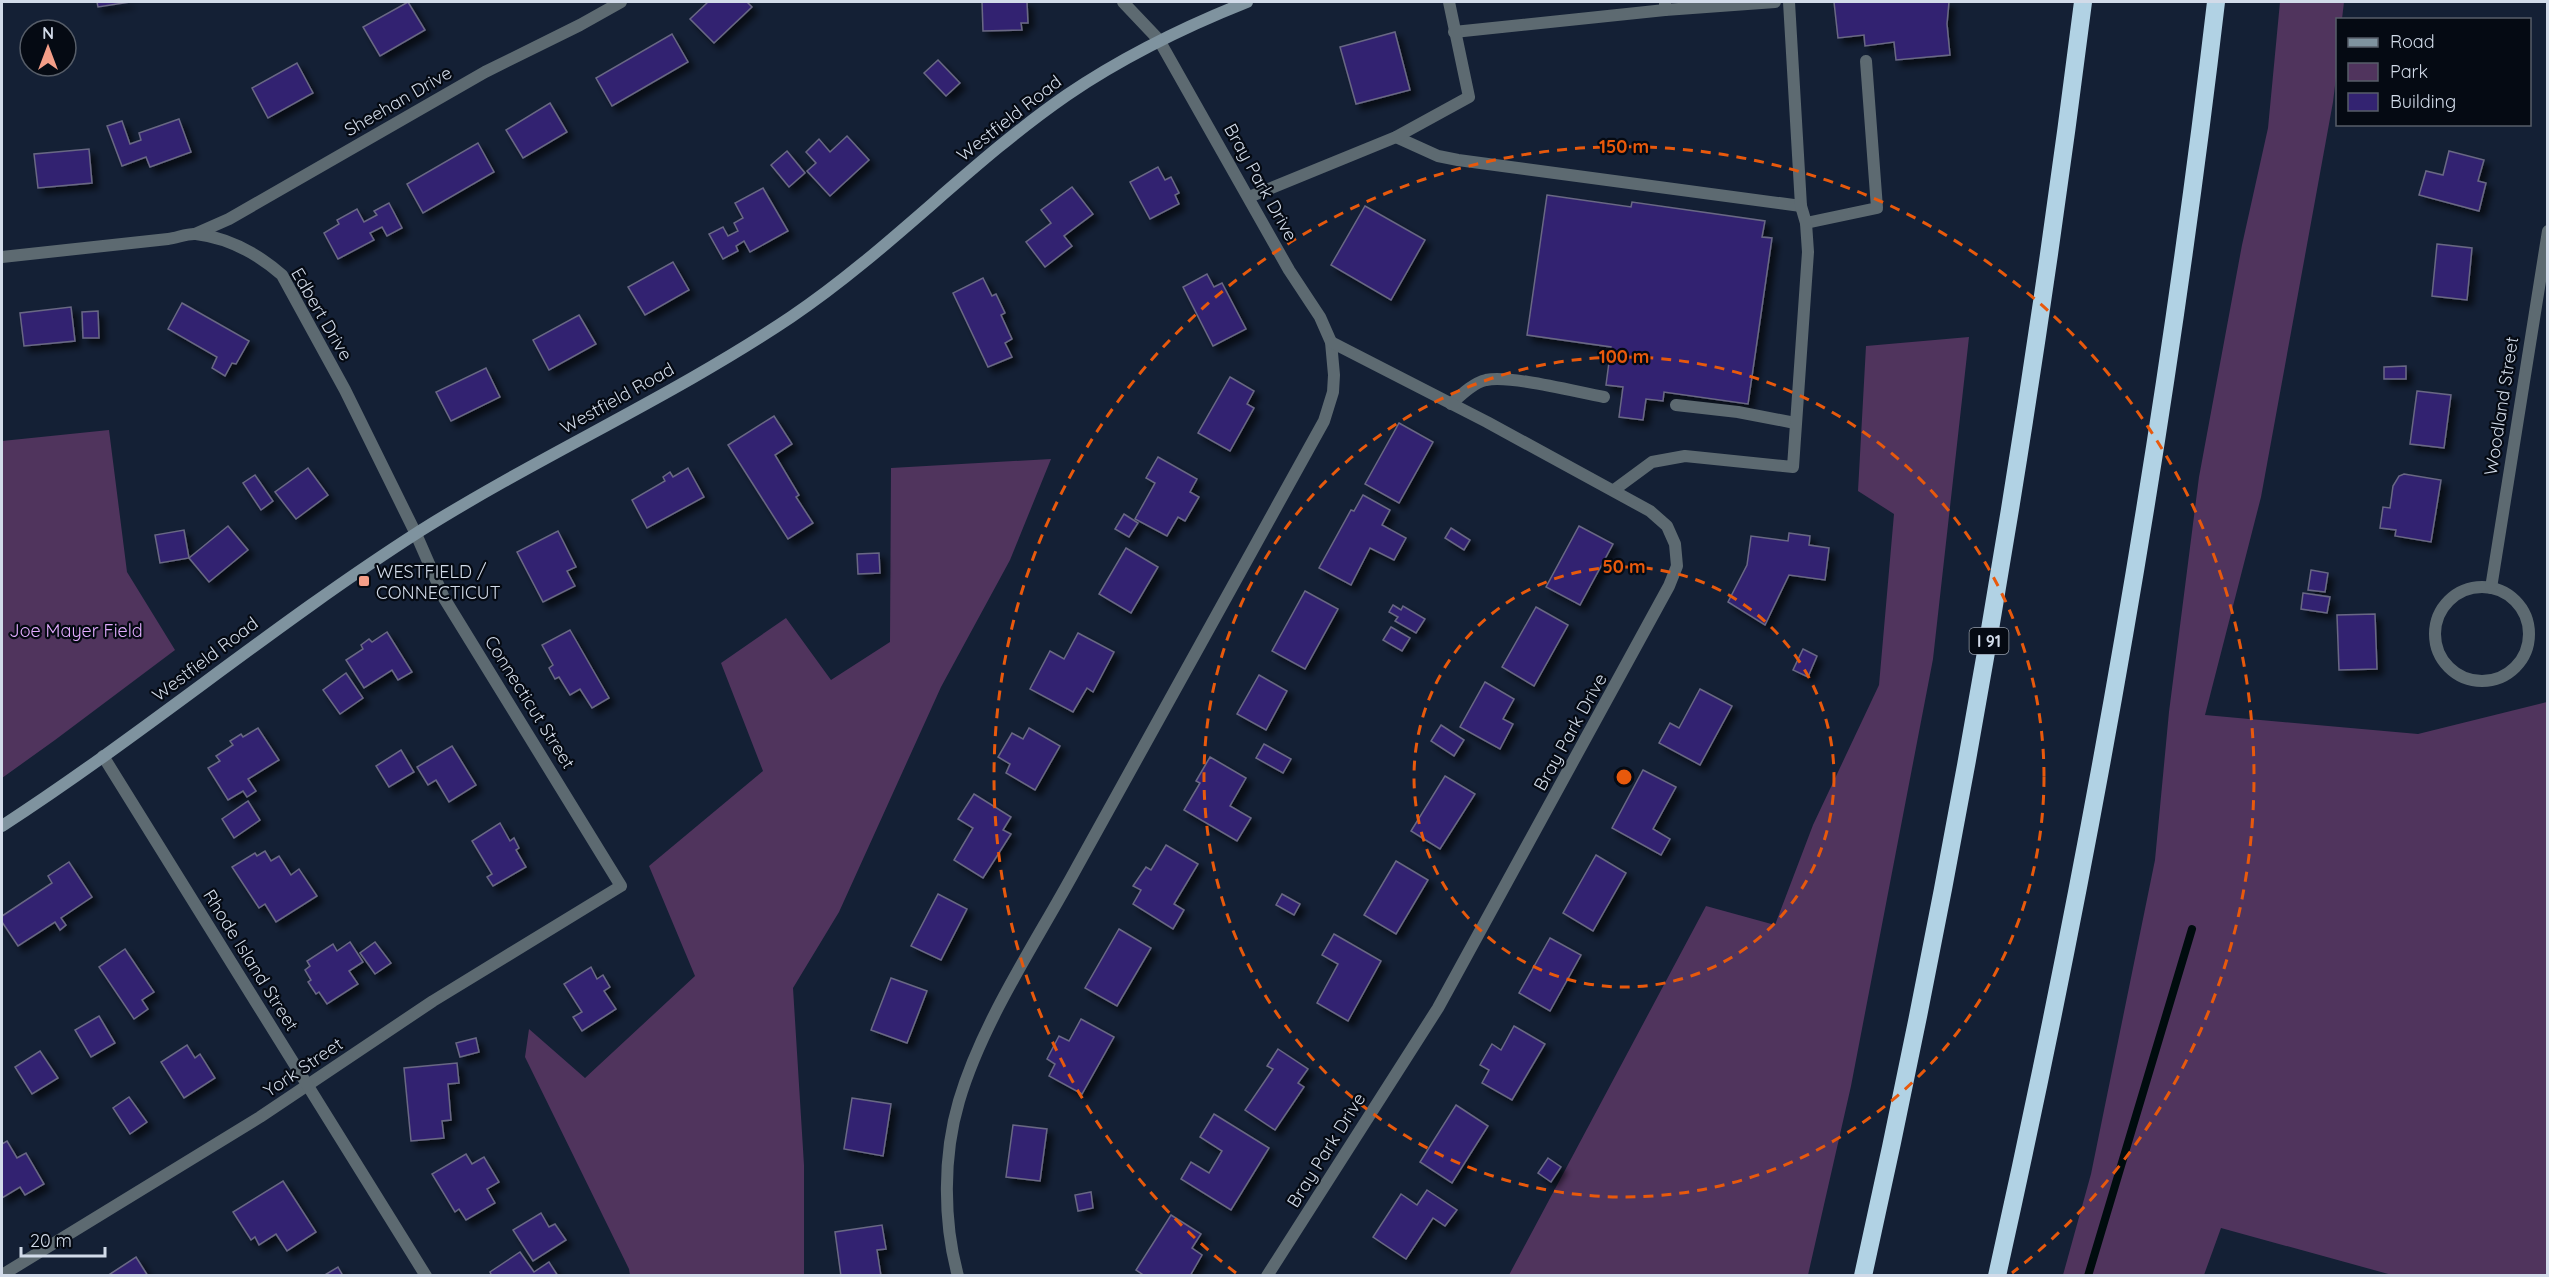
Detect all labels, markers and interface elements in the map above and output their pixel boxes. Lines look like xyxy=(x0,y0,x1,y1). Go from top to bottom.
north arrow xyxy=(18,18,78,78)
legend xyxy=(2336,18,2531,126)
text: N xyxy=(42,23,54,43)
text: Road xyxy=(2390,30,2435,53)
text: Park xyxy=(2390,60,2428,83)
street label: Sheehan Drive xyxy=(340,61,456,141)
street label: Westfield Road xyxy=(952,70,1066,166)
text: Building xyxy=(2390,90,2456,113)
street label: Bray Park Drive xyxy=(1219,119,1303,245)
text: 150 m xyxy=(1599,135,1649,158)
street label: Edbert Drive xyxy=(286,263,358,365)
street label: Woodland Street xyxy=(2479,335,2523,477)
text: 100 m xyxy=(1599,345,1649,368)
street label: Westfield Road xyxy=(556,357,678,439)
text: 50 m xyxy=(1602,555,1646,578)
place label: WESTFIELD / CONNECTICUT xyxy=(376,560,501,604)
marker: WESTFIELD / CONNECTICUT xyxy=(357,574,371,588)
street label: Westfield Road xyxy=(147,612,263,706)
park label: Joe Mayer Field xyxy=(9,619,143,642)
road number: I 91 xyxy=(1970,628,2008,654)
street label: Connecticut Street xyxy=(480,631,580,773)
street label: Bray Park Drive xyxy=(1528,669,1612,795)
centre of rings xyxy=(1614,767,1634,787)
street label: Rhode Island Street xyxy=(198,885,304,1035)
street label: York Street xyxy=(259,1032,347,1102)
street label: Bray Park Drive xyxy=(1282,1088,1370,1212)
scale bar xyxy=(21,1220,105,1258)
text: 20 m xyxy=(30,1229,72,1252)

